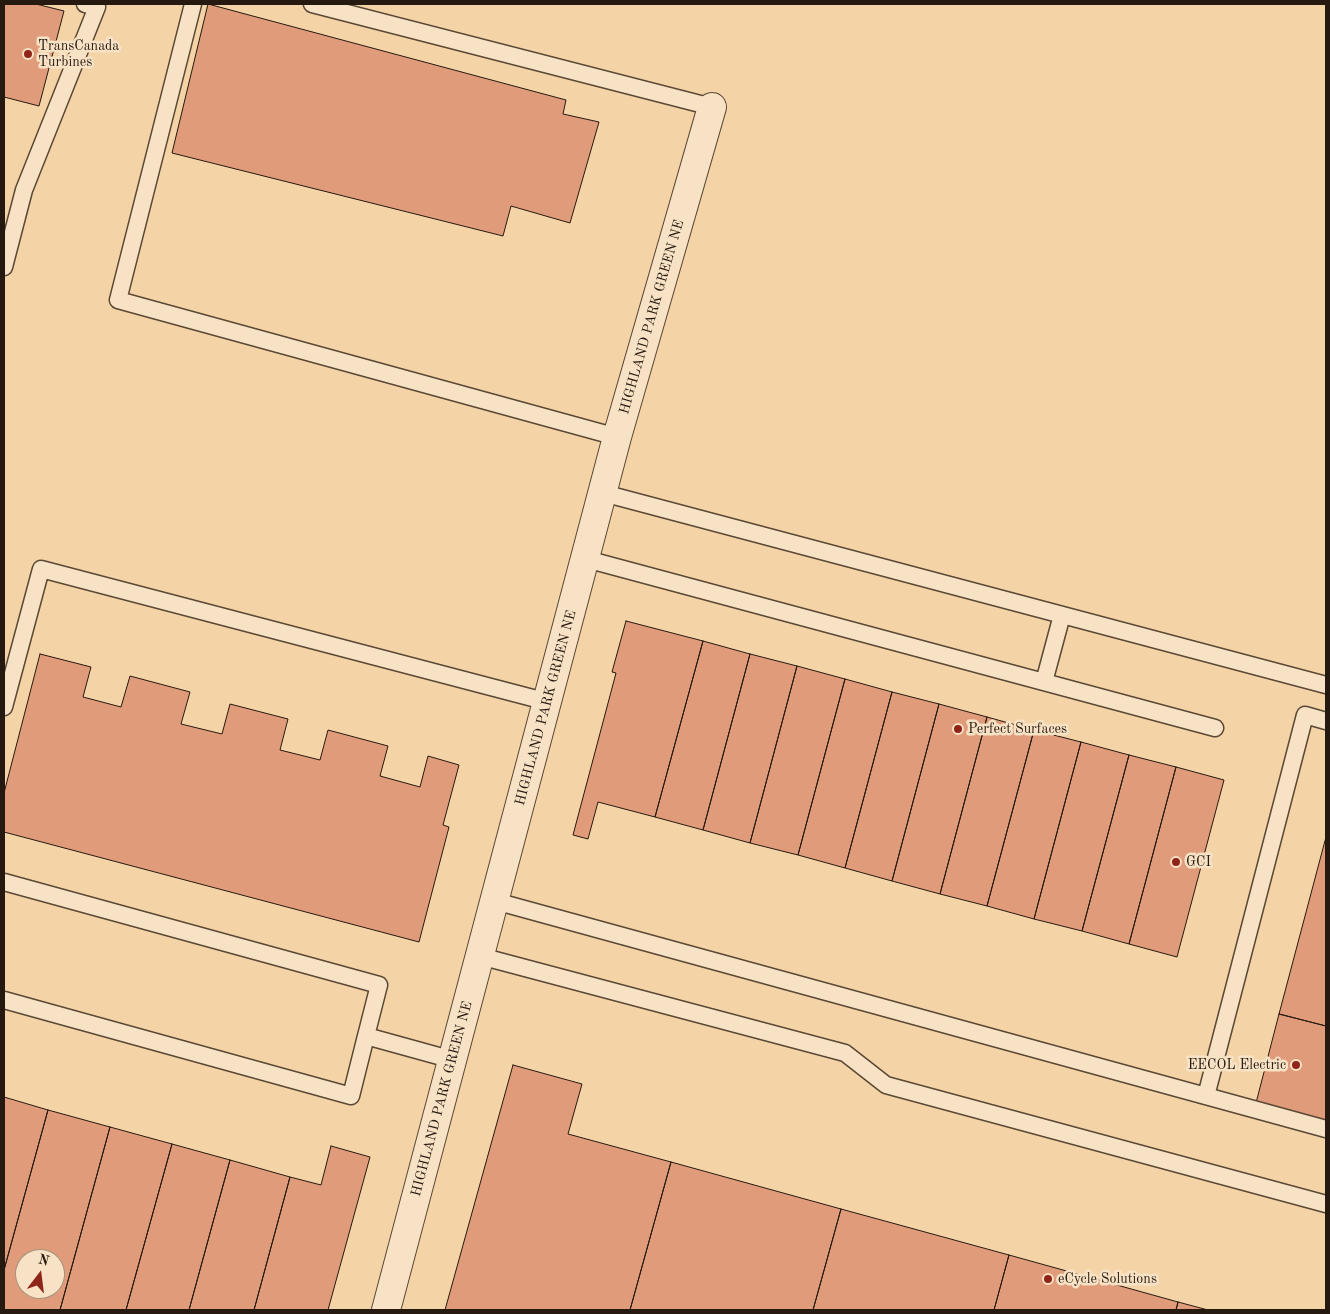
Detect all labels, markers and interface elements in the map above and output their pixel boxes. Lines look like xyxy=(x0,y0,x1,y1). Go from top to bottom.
place label: TransCanada Turbines xyxy=(38,38,119,70)
marker: TransCanada Turbines xyxy=(22,48,34,60)
street label: HIGHLAND PARK GREEN NE xyxy=(616,218,688,416)
street label: HIGHLAND PARK GREEN NE xyxy=(512,608,580,808)
place label: Perfect Surfaces xyxy=(968,721,1067,737)
marker: Perfect Surfaces xyxy=(952,723,964,735)
place label: GCI xyxy=(1186,854,1211,870)
marker: GCI xyxy=(1170,856,1182,868)
street label: HIGHLAND PARK GREEN NE xyxy=(408,999,476,1199)
place label: EECOL Electric xyxy=(1188,1057,1286,1073)
marker: EECOL Electric xyxy=(1290,1059,1302,1071)
north arrow xyxy=(15,1249,65,1299)
text: N xyxy=(37,1252,51,1269)
place label: eCycle Solutions xyxy=(1058,1271,1157,1287)
marker: eCycle Solutions xyxy=(1042,1273,1054,1285)

